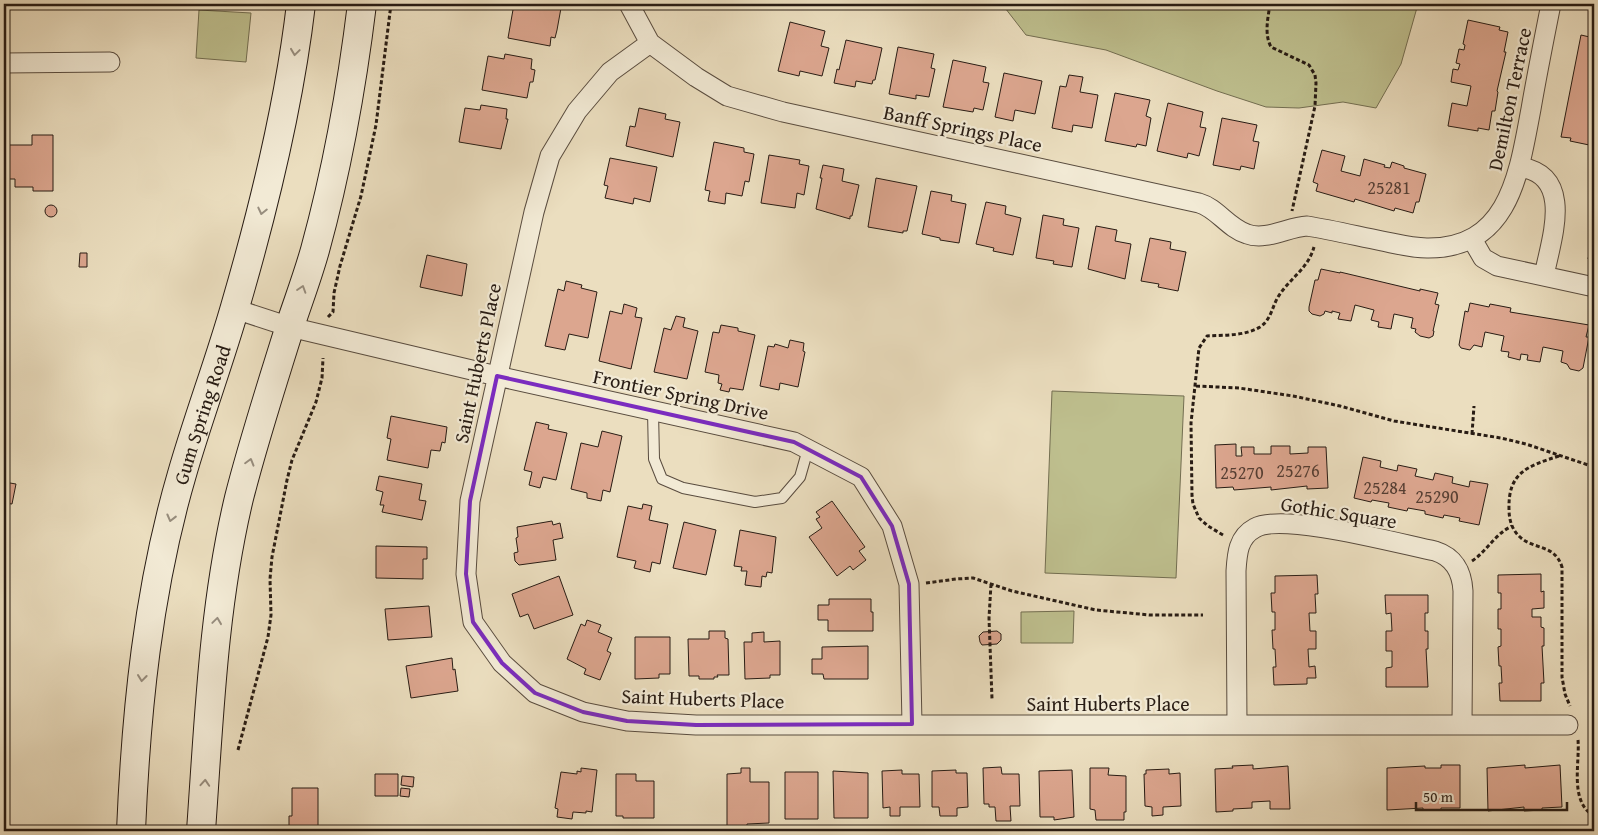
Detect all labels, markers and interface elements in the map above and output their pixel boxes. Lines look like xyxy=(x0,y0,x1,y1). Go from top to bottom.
street label: Demilton Terrace xyxy=(1480,25,1538,173)
one-way arrow xyxy=(290,48,301,56)
street label: Banff Springs Place xyxy=(881,97,1045,159)
house number: 25281 xyxy=(1367,174,1411,201)
one-way arrow xyxy=(257,207,268,216)
street label: Saint Huberts Place xyxy=(446,280,508,446)
one-way arrow xyxy=(297,286,307,294)
street label: Gum Spring Road xyxy=(165,341,237,488)
street label: Frontier Spring Drive xyxy=(591,361,771,427)
house number: 25276 xyxy=(1276,457,1320,484)
one-way arrow xyxy=(244,458,254,466)
house number: 25270 xyxy=(1220,459,1264,486)
house number: 25284 xyxy=(1363,474,1407,501)
house number: 25290 xyxy=(1415,483,1459,510)
street label: Gothic Square xyxy=(1279,489,1399,535)
one-way arrow xyxy=(166,513,177,522)
one-way arrow xyxy=(212,616,222,625)
one-way arrow xyxy=(137,674,148,682)
street label: Saint Huberts Place xyxy=(621,681,785,715)
street label: Saint Huberts Place xyxy=(1026,689,1190,718)
one-way arrow xyxy=(199,778,210,786)
scale bar xyxy=(1416,780,1567,812)
text: 50 m xyxy=(1423,786,1454,807)

